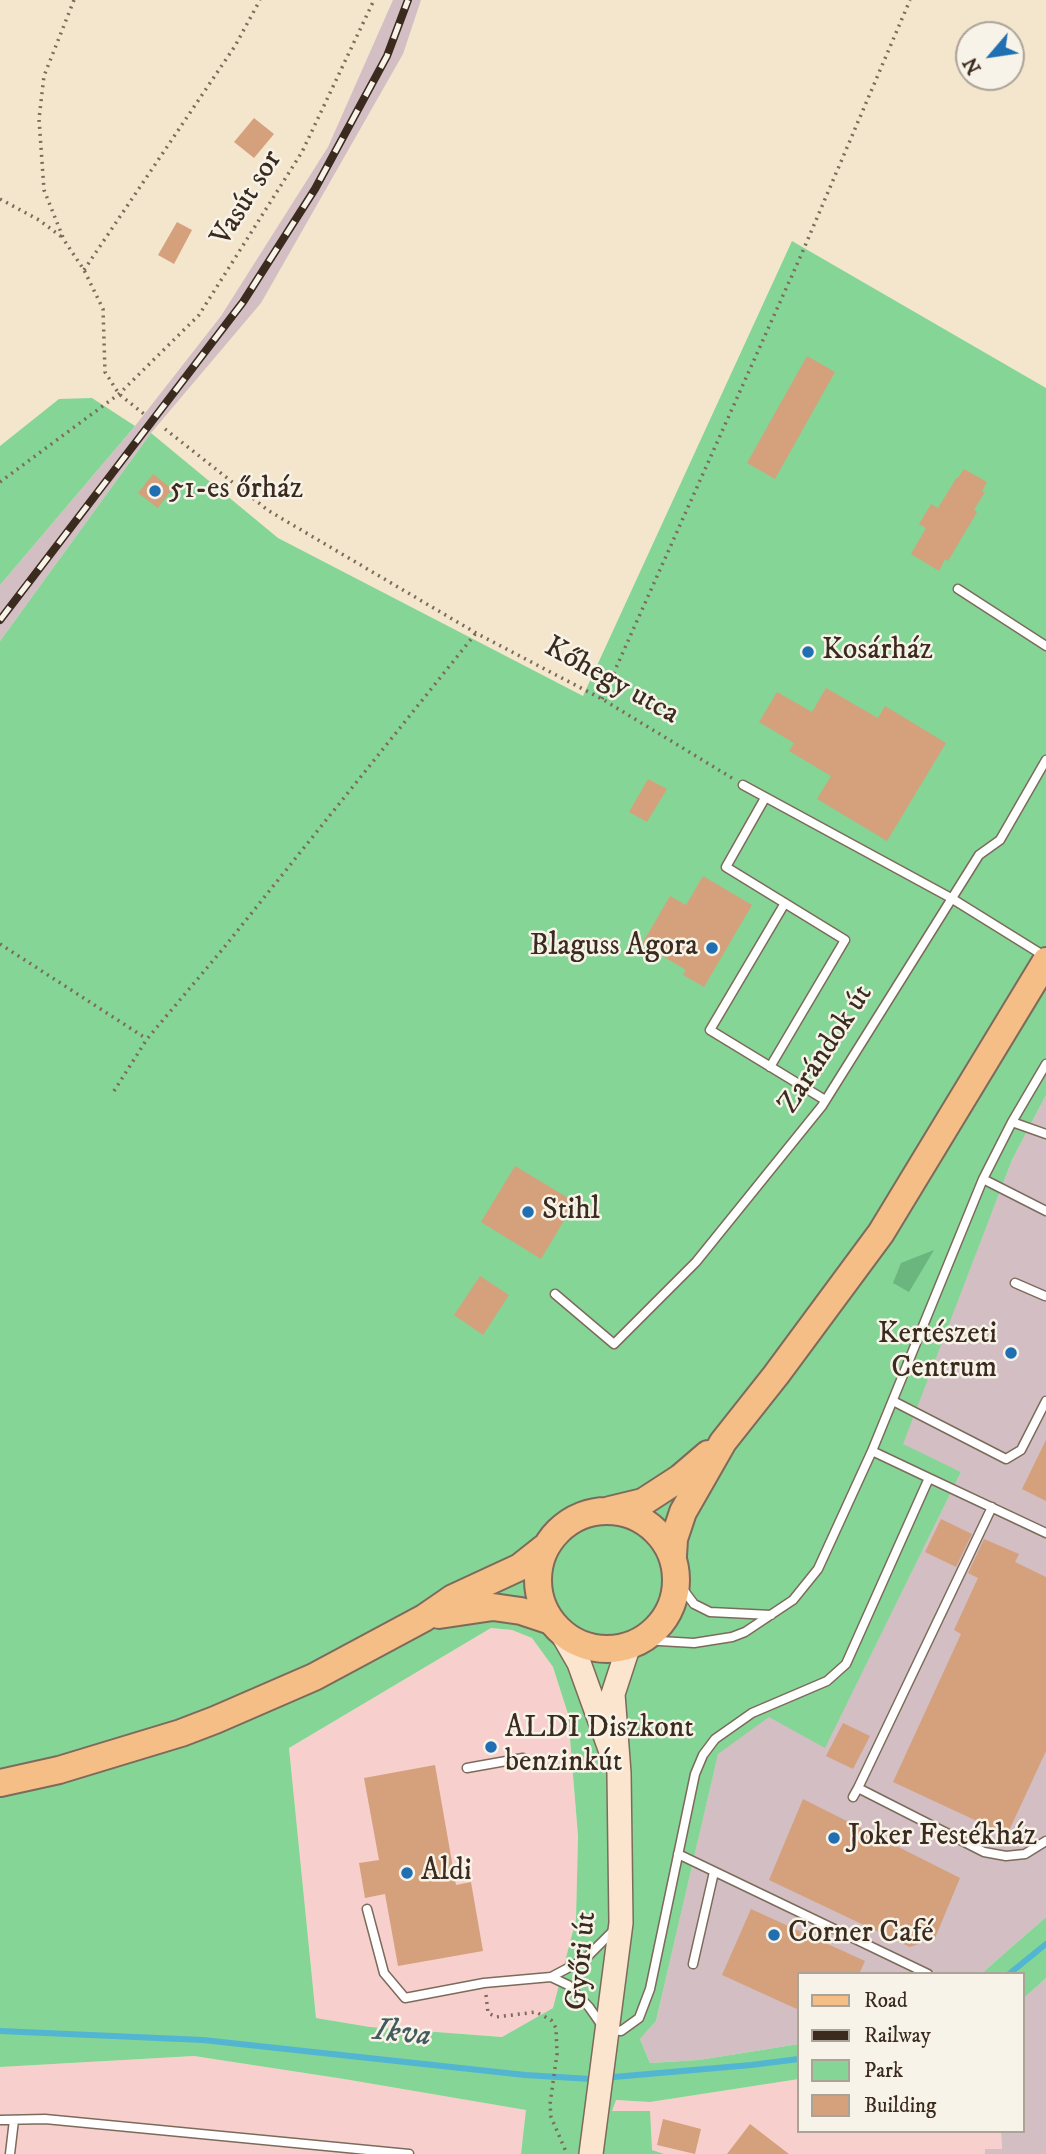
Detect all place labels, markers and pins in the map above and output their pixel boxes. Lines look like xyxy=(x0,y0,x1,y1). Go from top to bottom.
place label: 51-es őrház xyxy=(169,473,303,509)
marker: 51-es őrház xyxy=(147,483,163,499)
place label: Kosárház xyxy=(822,634,933,670)
marker: Kosárház xyxy=(800,644,816,660)
place label: Blaguss Agora xyxy=(530,930,698,966)
marker: Blaguss Agora xyxy=(704,940,720,956)
place label: Stihl xyxy=(542,1194,600,1230)
marker: Stihl xyxy=(520,1204,536,1220)
place label: Kertészeti Centrum xyxy=(878,1318,997,1388)
marker: Kertészeti Centrum xyxy=(1003,1345,1019,1361)
place label: ALDI Diszkont benzinkút xyxy=(505,1712,694,1782)
marker: ALDI Diszkont benzinkút xyxy=(483,1739,499,1755)
place label: Joker Festékház xyxy=(848,1820,1037,1856)
marker: Joker Festékház xyxy=(826,1830,842,1846)
place label: Aldi xyxy=(421,1855,472,1891)
marker: Aldi xyxy=(399,1865,415,1881)
place label: Corner Café xyxy=(788,1917,934,1953)
marker: Corner Café xyxy=(766,1927,782,1943)

